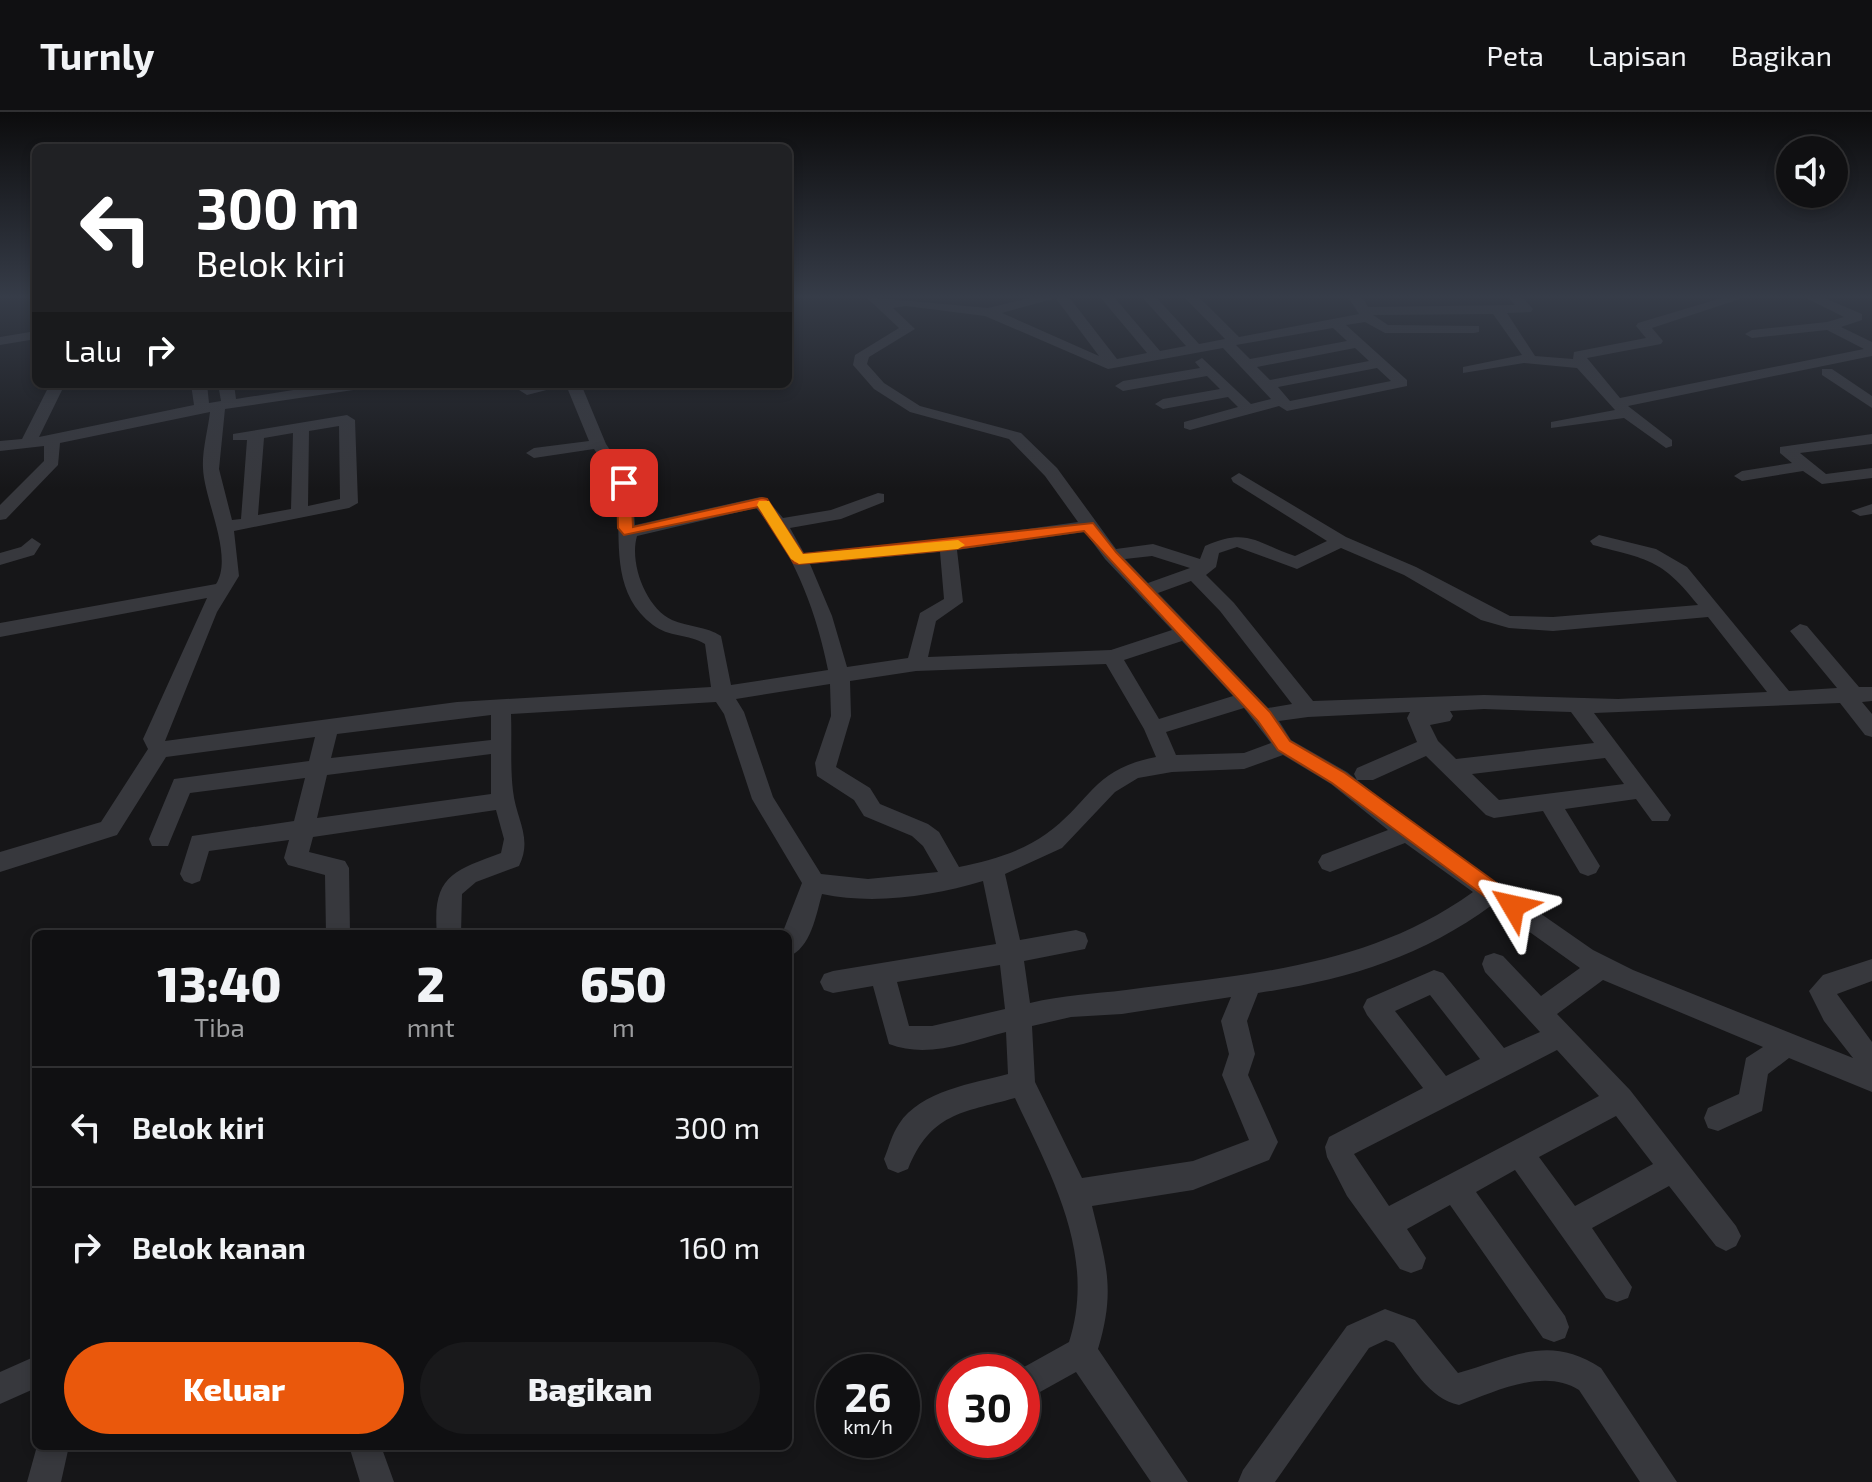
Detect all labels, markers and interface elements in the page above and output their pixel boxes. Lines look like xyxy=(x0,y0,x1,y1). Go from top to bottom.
text: Turnly xyxy=(40,32,155,78)
text: Peta xyxy=(1487,38,1544,72)
text: Lapisan xyxy=(1588,38,1687,72)
text: Bagikan xyxy=(1731,38,1832,72)
map controls xyxy=(1776,136,1848,208)
button: sound xyxy=(1776,136,1848,208)
text: 300 m xyxy=(196,173,360,240)
icon: left xyxy=(64,176,168,280)
text: Belok kiri xyxy=(196,241,345,284)
icon: right xyxy=(138,328,182,372)
text: Lalu xyxy=(64,332,122,368)
pin xyxy=(590,449,658,517)
icon: arrive xyxy=(602,461,646,505)
position arrow xyxy=(1471,864,1555,948)
text: 13:40 xyxy=(157,954,282,1012)
text: 2 xyxy=(417,954,445,1012)
text: 650 xyxy=(580,954,667,1012)
text: Tiba xyxy=(194,1011,245,1042)
text: mnt xyxy=(407,1011,455,1042)
text: m xyxy=(612,1011,635,1042)
icon: left xyxy=(64,1105,108,1149)
text: Belok kiri xyxy=(132,1109,265,1145)
text: 300 m xyxy=(674,1109,760,1145)
icon: right xyxy=(64,1225,108,1269)
text: Belok kanan xyxy=(132,1229,306,1265)
text: 160 m xyxy=(680,1229,760,1265)
button: Keluar xyxy=(64,1342,404,1434)
button: Bagikan xyxy=(420,1342,760,1434)
speed limit sign: 30 xyxy=(936,1354,1040,1458)
text: 26 xyxy=(845,1372,891,1420)
text: km/h xyxy=(843,1414,893,1438)

